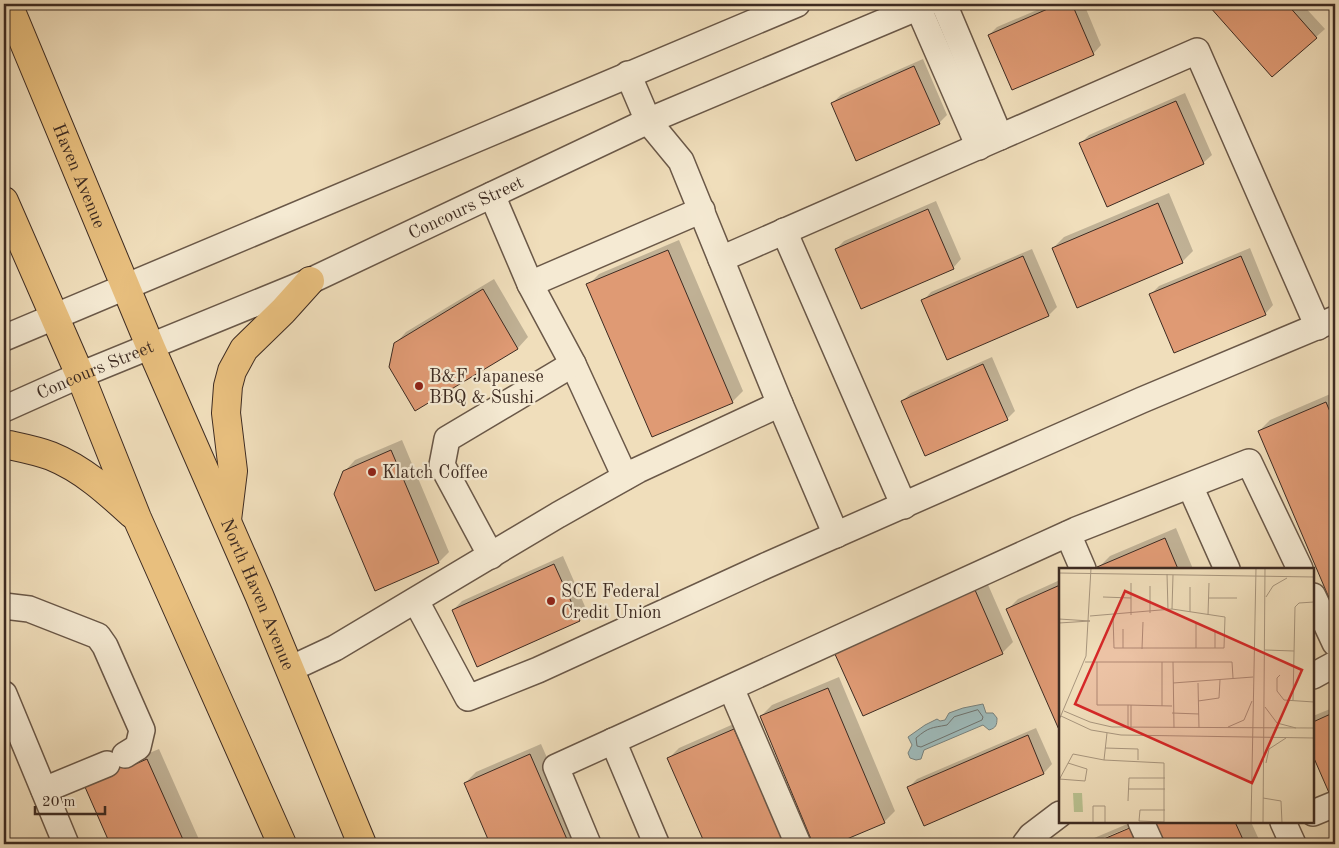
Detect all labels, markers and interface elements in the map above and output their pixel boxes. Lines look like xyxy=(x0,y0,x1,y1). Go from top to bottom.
street label: Haven Avenue xyxy=(49,121,108,231)
street label: Concours Street xyxy=(406,173,527,243)
street label: Concours Street xyxy=(34,338,156,403)
place label: B&F Japanese BBQ & Sushi xyxy=(429,368,544,407)
marker: B&F Japanese BBQ & Sushi xyxy=(413,380,425,392)
place label: Klatch Coffee xyxy=(382,464,488,482)
marker: Klatch Coffee xyxy=(366,466,378,478)
street label: North Haven Avenue xyxy=(217,516,297,673)
inset map xyxy=(1059,568,1314,823)
place label: SCE Federal Credit Union xyxy=(561,583,662,622)
marker: SCE Federal Credit Union xyxy=(545,595,557,607)
scale bar xyxy=(35,783,105,815)
text: 20 m xyxy=(42,795,76,810)

